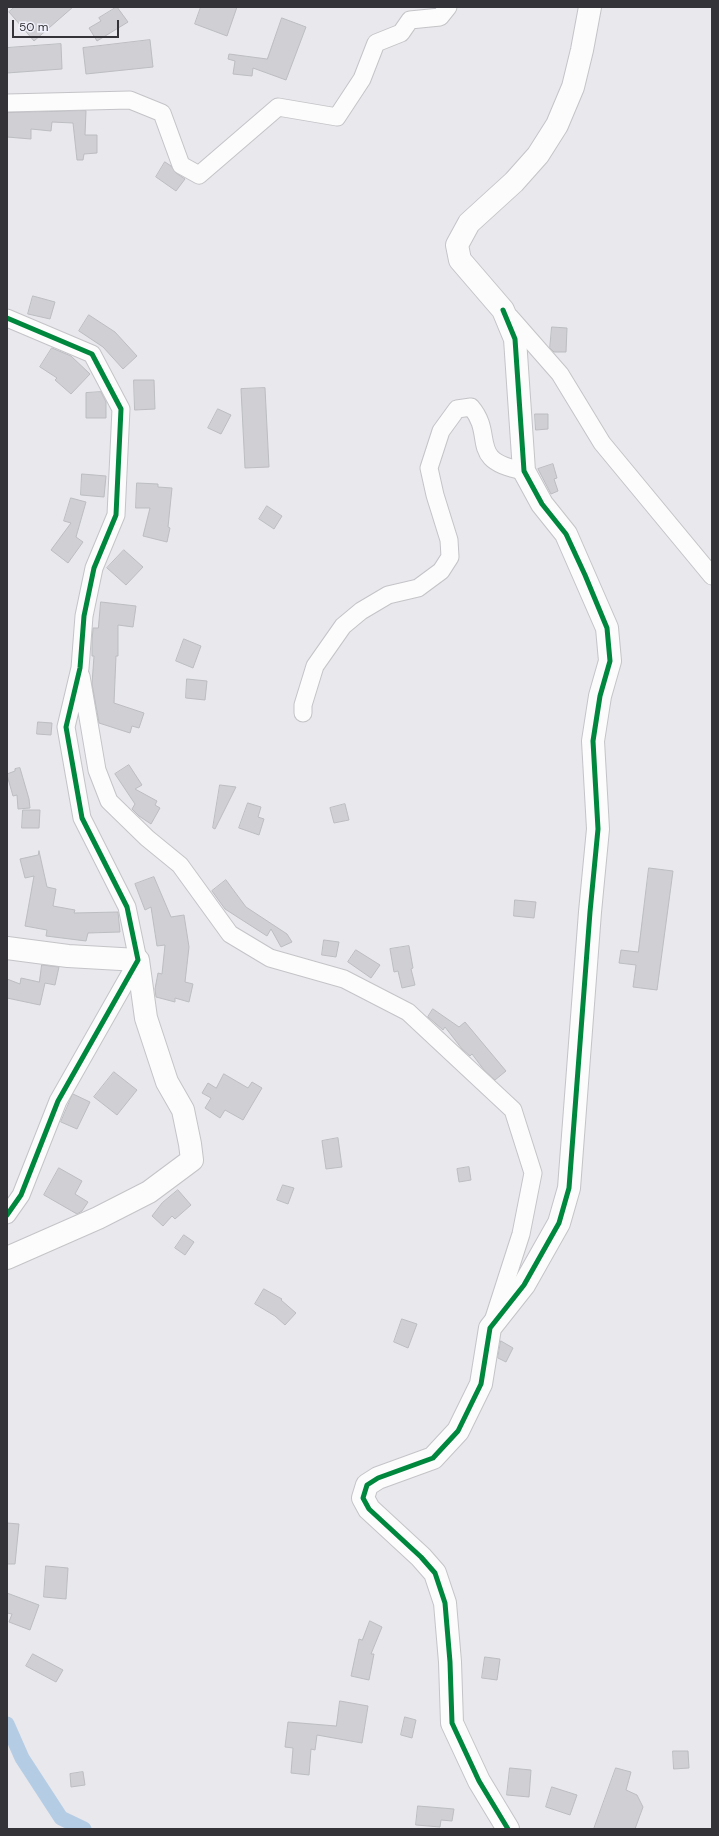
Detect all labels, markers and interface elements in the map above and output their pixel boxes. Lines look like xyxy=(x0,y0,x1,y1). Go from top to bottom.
scale bar xyxy=(14,12,121,38)
text: 50 m xyxy=(19,19,48,35)

